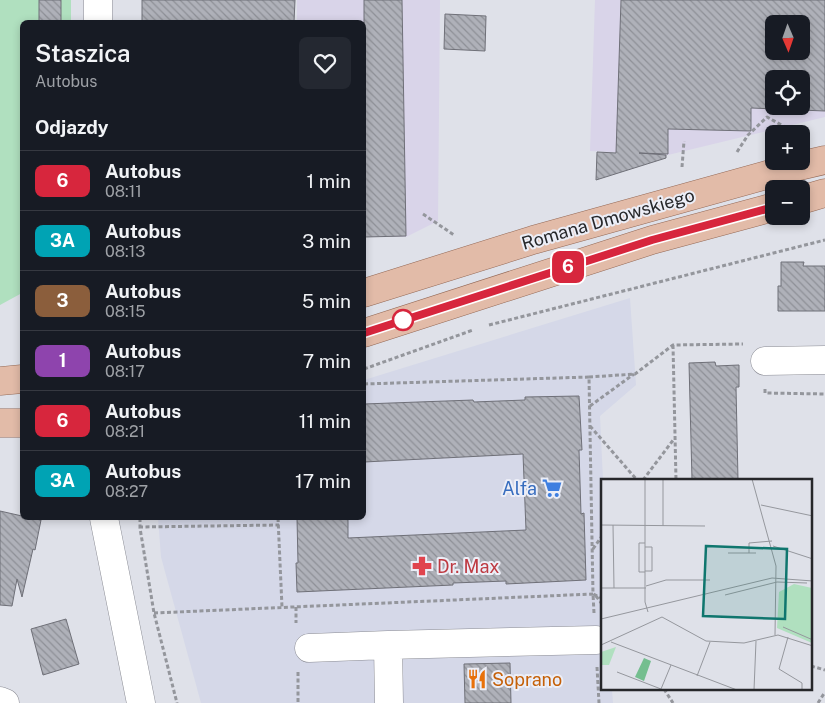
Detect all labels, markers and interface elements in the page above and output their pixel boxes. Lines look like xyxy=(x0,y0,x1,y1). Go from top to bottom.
north arrow xyxy=(765,15,810,60)
map controls xyxy=(765,15,810,225)
button: heart xyxy=(299,37,351,89)
text: Staszica xyxy=(35,39,131,67)
button: locate xyxy=(765,70,810,115)
text: Autobus xyxy=(35,72,97,91)
text: Odjazdy xyxy=(35,116,109,138)
button: + xyxy=(765,125,810,170)
text: Autobus xyxy=(105,160,181,182)
text: 6 xyxy=(57,170,68,191)
text: 1 min xyxy=(306,170,351,192)
button: − xyxy=(765,180,810,225)
text: 08:11 xyxy=(105,182,142,201)
street label: Romana Dmowskiego xyxy=(519,184,697,254)
text: Autobus xyxy=(105,220,181,242)
text: 3A xyxy=(50,230,75,251)
text: 3 min xyxy=(302,230,351,252)
text: 08:13 xyxy=(105,242,145,261)
line badge: 6 xyxy=(552,251,584,283)
text: 6 xyxy=(562,256,574,277)
text: Autobus xyxy=(105,280,181,302)
text: 3 xyxy=(57,290,68,311)
text: 5 min xyxy=(302,290,351,312)
text: 08:15 xyxy=(105,302,145,321)
unlabelled marker xyxy=(392,309,414,331)
text: Autobus xyxy=(105,340,181,362)
text: 1 xyxy=(59,350,66,371)
text: 7 min xyxy=(303,350,351,372)
text: 08:17 xyxy=(105,362,145,381)
text: Autobus xyxy=(105,400,181,422)
text: 6 xyxy=(57,410,68,431)
text: 11 min xyxy=(299,410,351,432)
text: 08:21 xyxy=(105,422,145,441)
text: Autobus xyxy=(105,460,181,482)
text: 3A xyxy=(50,470,75,491)
text: 17 min xyxy=(295,470,351,492)
supermarket icon: Alfa xyxy=(541,477,563,499)
place label: Alfa xyxy=(502,478,537,499)
inset map xyxy=(601,479,812,690)
text: 08:27 xyxy=(105,482,148,501)
pharmacy icon: Dr. Max xyxy=(411,555,433,577)
place label: Dr. Max xyxy=(437,556,499,577)
restaurant icon: Soprano xyxy=(466,668,488,690)
place label: Soprano xyxy=(492,669,562,690)

